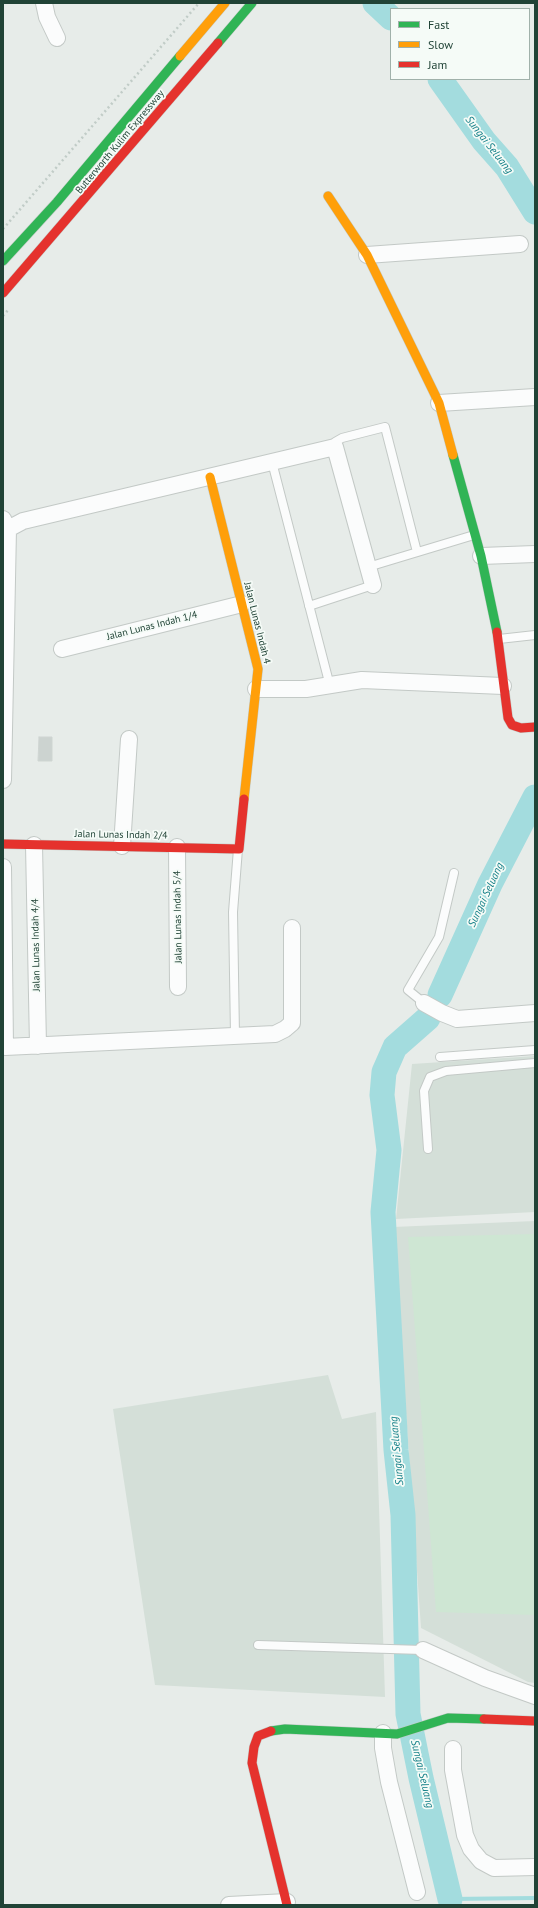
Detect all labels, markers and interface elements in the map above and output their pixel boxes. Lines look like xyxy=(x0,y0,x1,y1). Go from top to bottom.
legend xyxy=(390,8,530,80)
text: Fast xyxy=(428,17,449,32)
text: Slow xyxy=(428,37,453,52)
text: Jam xyxy=(428,57,447,72)
street label: Butterworth Kulim Expressway xyxy=(73,88,167,196)
water label: Sungai Seluang xyxy=(462,114,516,176)
street label: Jalan Lunas Indah 4 xyxy=(241,581,273,665)
street label: Jalan Lunas Indah 1/4 xyxy=(105,609,199,643)
street label: Jalan Lunas Indah 2/4 xyxy=(74,828,168,842)
water label: Sungai Seluang xyxy=(465,861,507,929)
street label: Jalan Lunas Indah 5/4 xyxy=(171,870,185,964)
street label: Jalan Lunas Indah 4/4 xyxy=(29,898,43,992)
water label: Sungai Seluang xyxy=(387,1416,407,1486)
water label: Sungai Seluang xyxy=(408,1739,436,1809)

